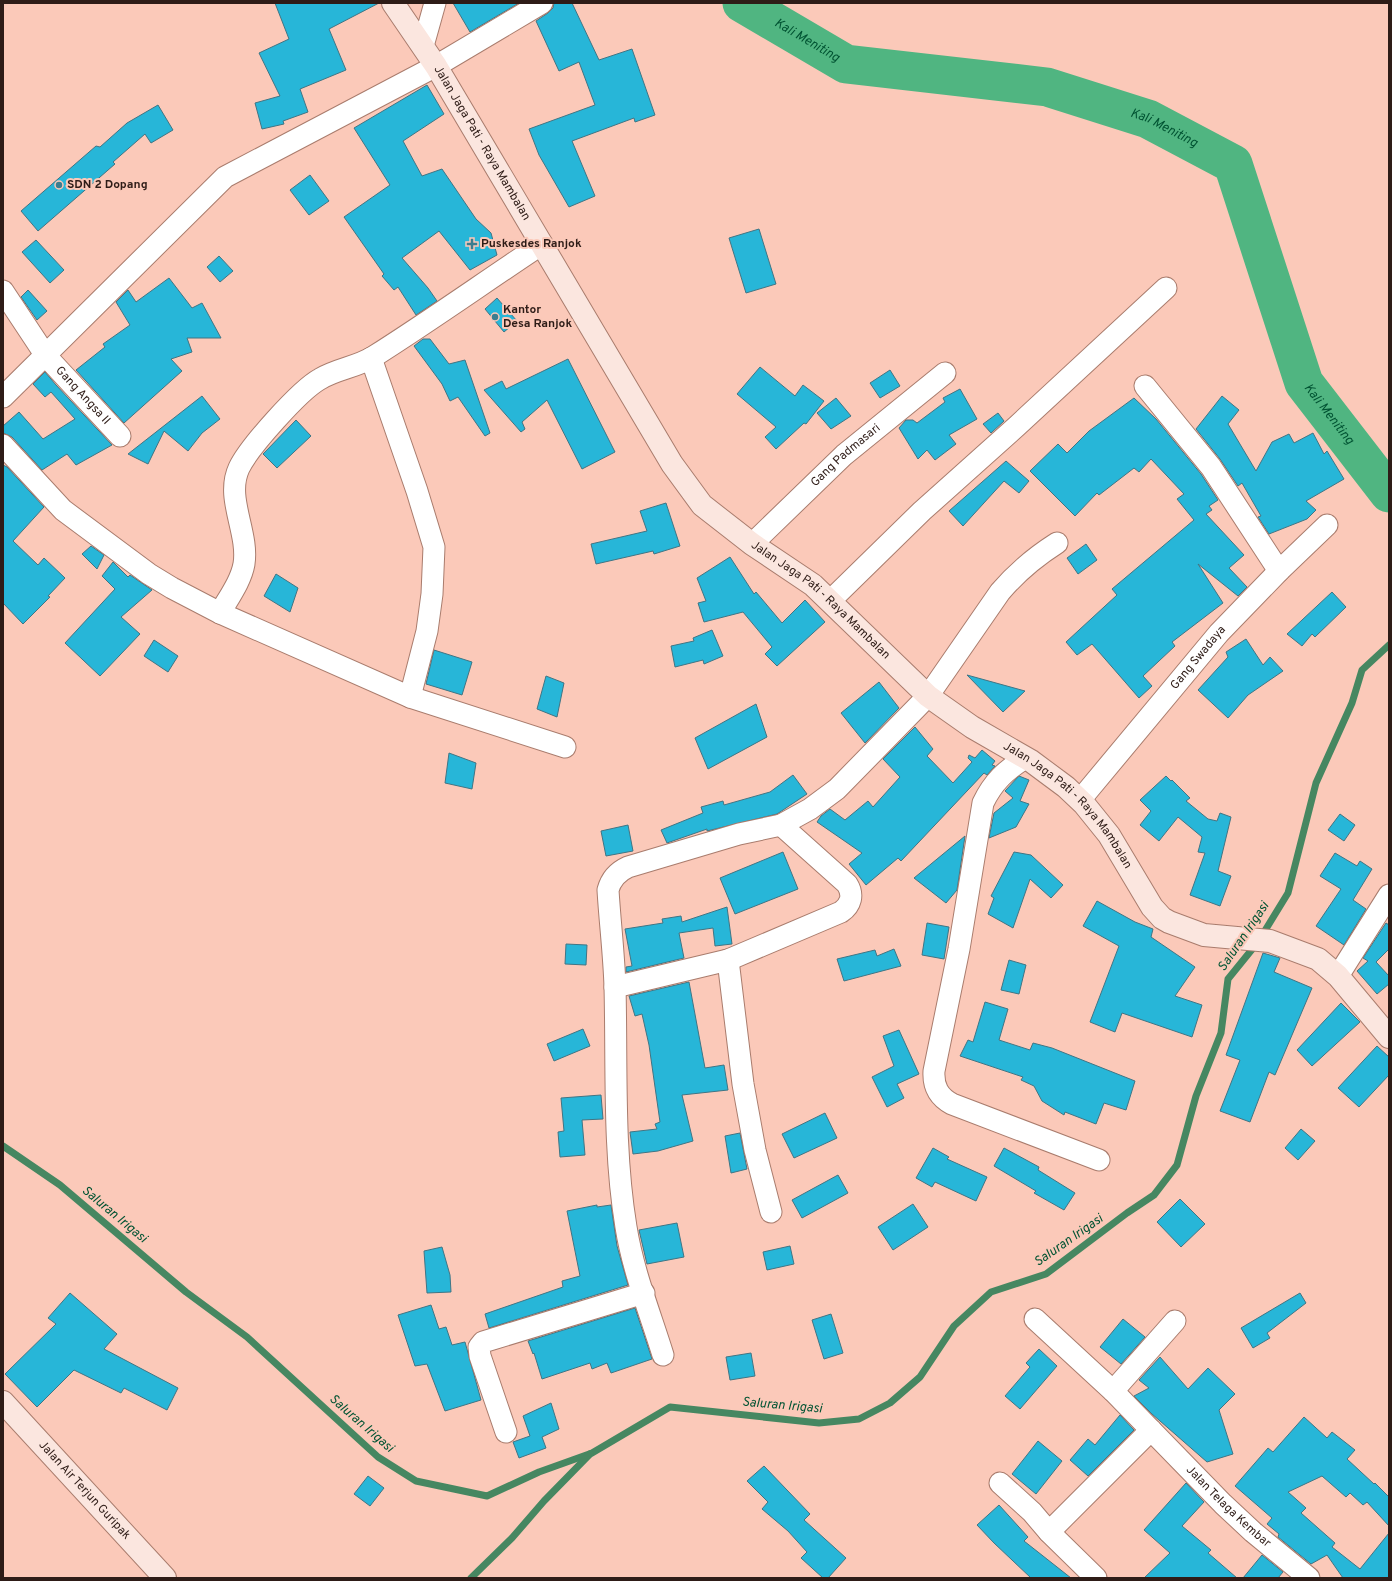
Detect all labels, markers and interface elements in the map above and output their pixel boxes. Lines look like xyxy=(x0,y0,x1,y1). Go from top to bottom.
water label: Kali Meniting xyxy=(771,16,843,67)
street label: Jalan Jaga Pati - Raya Mambalan xyxy=(430,63,534,224)
water label: Kali Meniting xyxy=(1128,106,1201,152)
place label: SDN 2 Dopang xyxy=(67,177,148,193)
marker: SDN 2 Dopang xyxy=(54,180,64,190)
place label: Puskesdes Ranjok xyxy=(481,236,582,252)
marker: Puskesdes Ranjok xyxy=(466,238,478,250)
place label: Kantor Desa Ranjok xyxy=(503,302,572,332)
marker: Kantor Desa Ranjok xyxy=(490,312,500,322)
street label: Gang Angsa II xyxy=(52,363,114,428)
water label: Kali Meniting xyxy=(1300,381,1358,449)
street label: Gang Padmasari xyxy=(808,420,884,491)
street label: Jalan Jaga Pati - Raya Mambalan xyxy=(748,537,893,663)
street label: Gang Swadaya xyxy=(1167,622,1230,693)
street label: Jalan Jaga Pati - Raya Mambalan xyxy=(1000,739,1135,872)
water label: Saluran Irigasi xyxy=(1215,899,1274,975)
water label: Saluran Irigasi xyxy=(78,1183,151,1247)
water label: Saluran Irigasi xyxy=(1031,1211,1107,1271)
water label: Saluran Irigasi xyxy=(325,1392,397,1457)
water label: Saluran Irigasi xyxy=(741,1395,824,1418)
street label: Jalan Air Terjun Guripak xyxy=(35,1437,134,1543)
street label: Jalan Telaga Kembar xyxy=(1182,1462,1274,1552)

